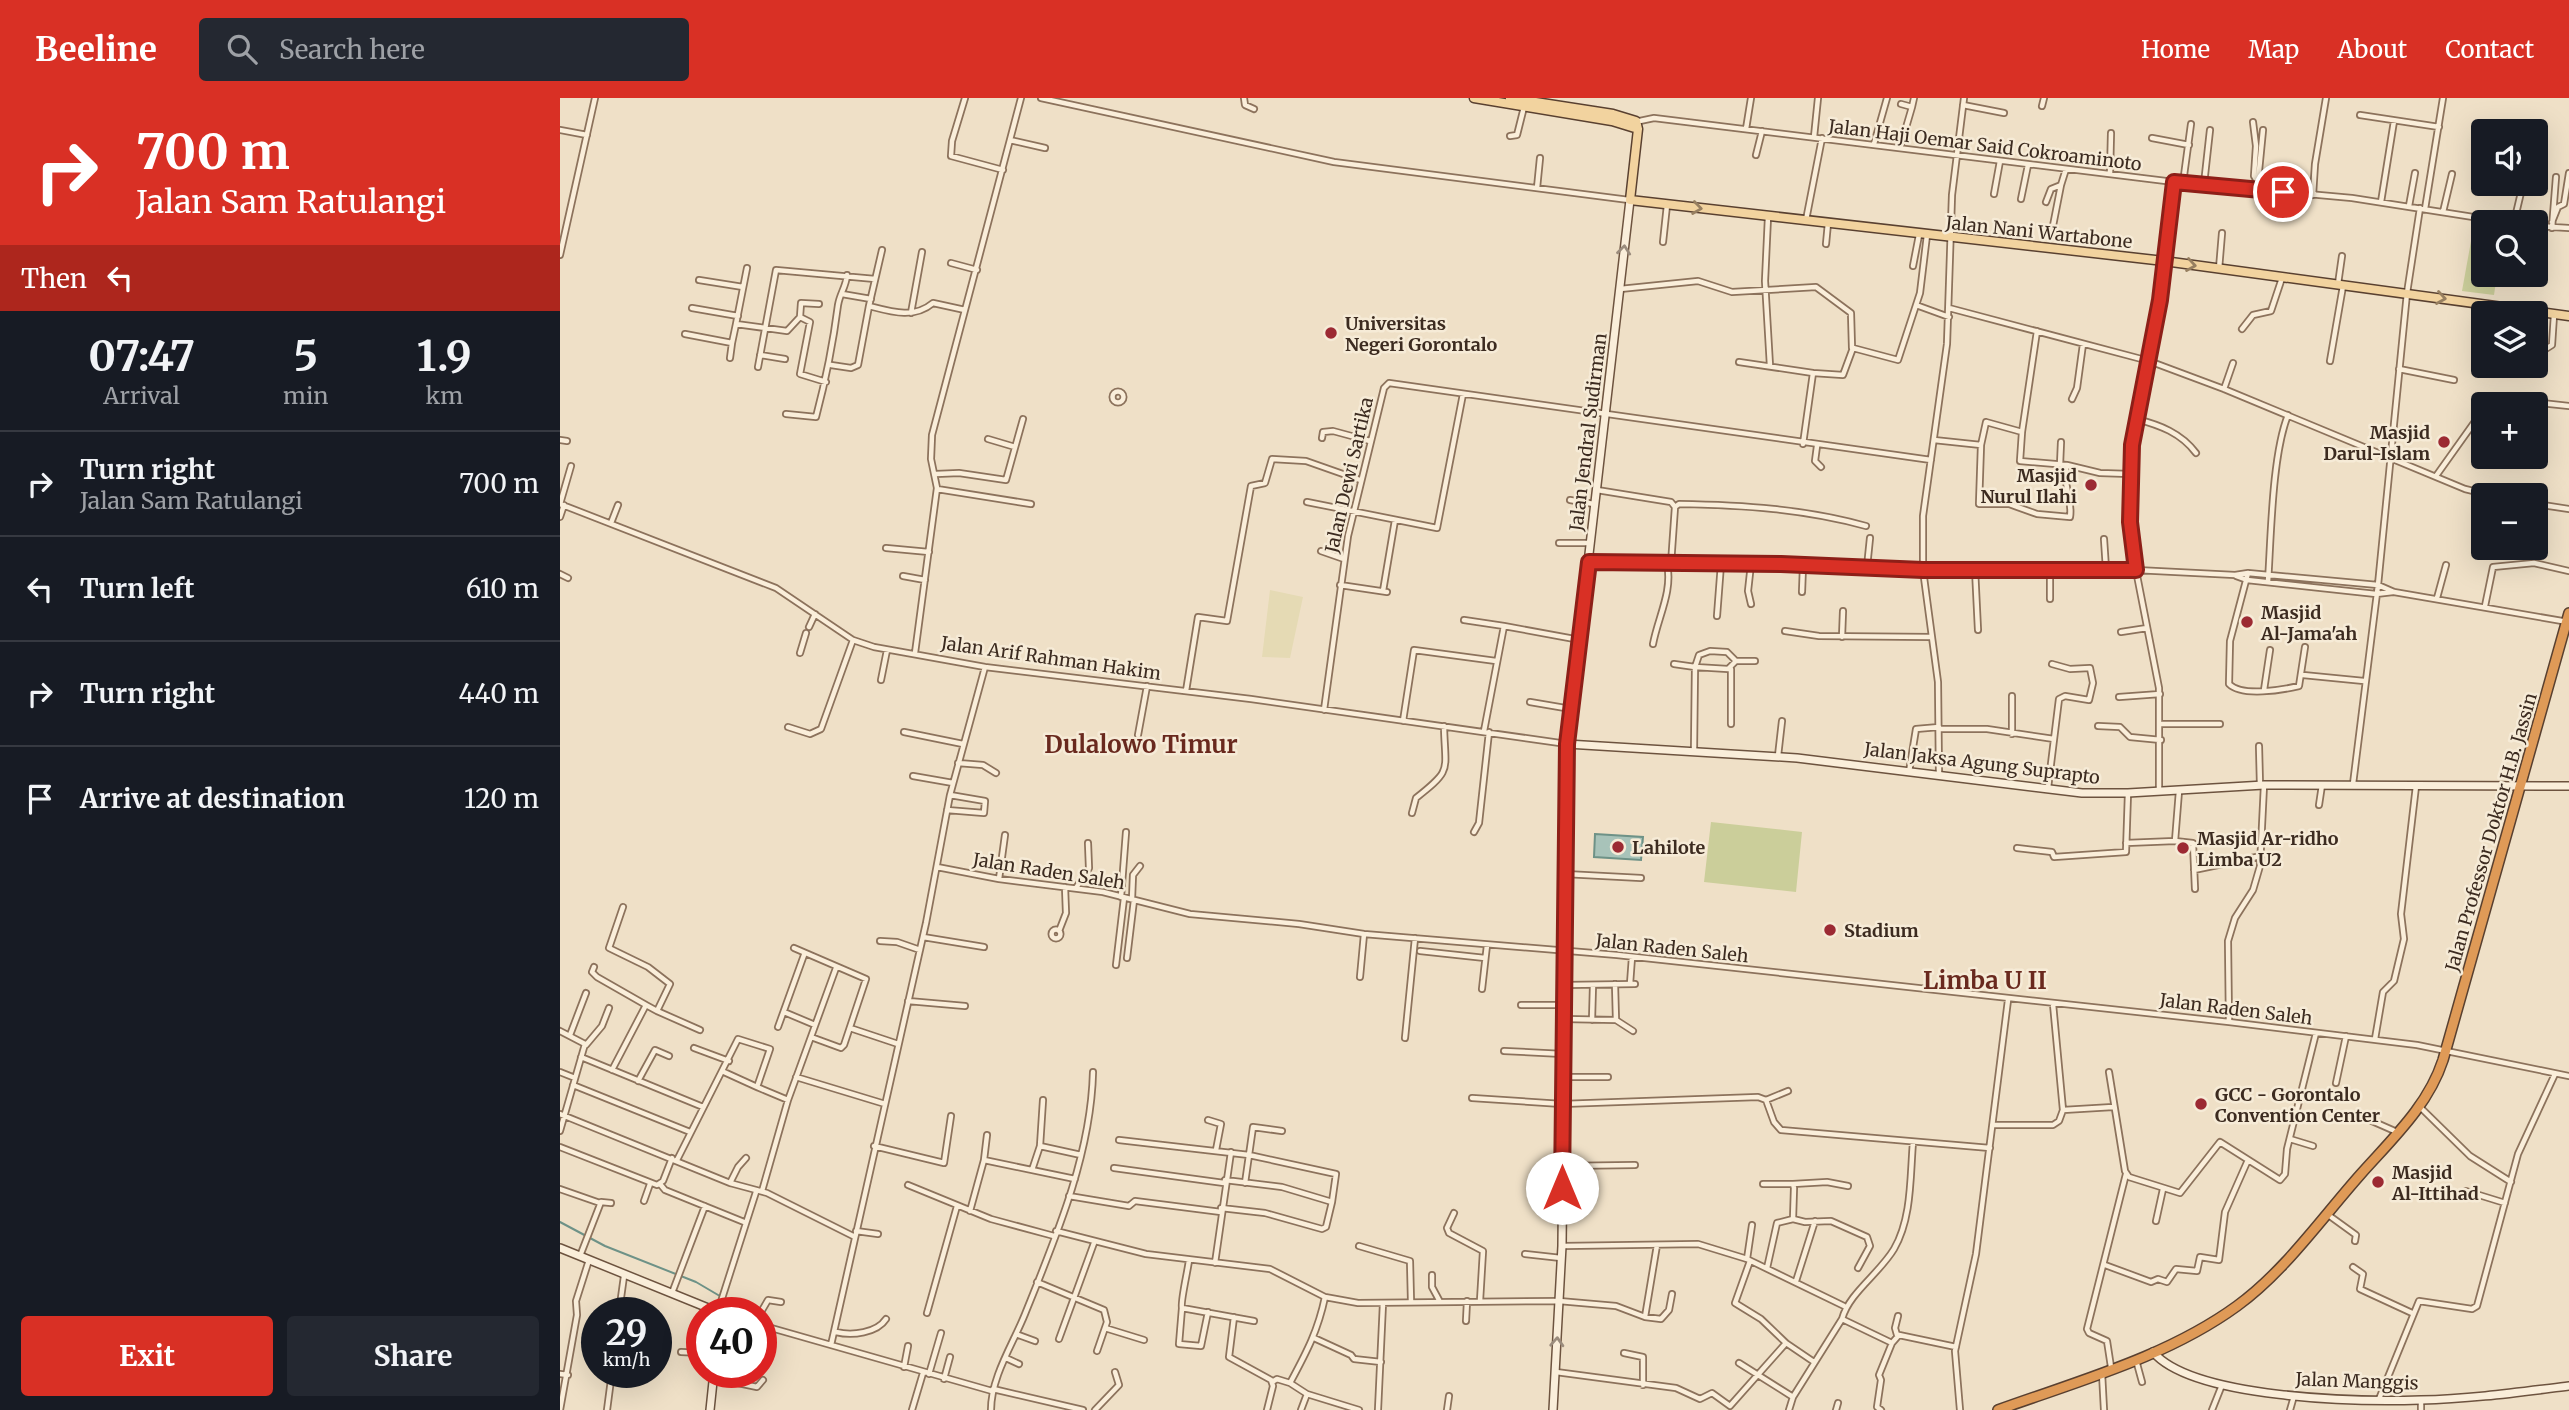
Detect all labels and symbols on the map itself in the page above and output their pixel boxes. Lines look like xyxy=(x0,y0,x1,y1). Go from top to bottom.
street label: Jalan Haji Oemar Said Cokroaminoto xyxy=(1826,114,2143,176)
pin xyxy=(2253,162,2313,222)
one-way arrow xyxy=(1692,201,1703,216)
street label: Jalan Nani Wartabone xyxy=(1944,211,2133,253)
one-way arrow xyxy=(1617,245,1632,256)
one-way arrow xyxy=(2185,258,2197,273)
one-way arrow xyxy=(2435,290,2447,305)
place label: Universitas Negeri Gorontalo xyxy=(1345,312,1498,356)
marker: Universitas Negeri Gorontalo xyxy=(1323,325,1339,341)
street label: Jalan Jendral Sudirman xyxy=(1564,332,1612,533)
street label: Jalan Dewi Sartika xyxy=(1320,395,1378,556)
place label: Masjid Darul-Islam xyxy=(2323,421,2430,465)
marker: Masjid Darul-Islam xyxy=(2436,434,2452,450)
place label: Masjid Nurul Ilahi xyxy=(1980,464,2077,508)
marker: Masjid Nurul Ilahi xyxy=(2083,477,2099,493)
place label: Masjid Al-Jama'ah xyxy=(2260,601,2357,645)
marker: Masjid Al-Jama'ah xyxy=(2239,614,2255,630)
street label: Jalan Arif Rahman Hakim xyxy=(939,631,1163,685)
street label: Jalan Professor Doktor H.B. Jassin xyxy=(2440,690,2542,975)
district label: Dulalowo Timur xyxy=(1044,729,1238,760)
street label: Jalan Jaksa Agung Suprapto xyxy=(1862,737,2101,789)
place label: Masjid Ar-ridho Limba U2 xyxy=(2197,827,2339,871)
place label: Lahilote xyxy=(1632,836,1706,859)
marker: Lahilote xyxy=(1610,839,1626,855)
marker: Masjid Ar-ridho Limba U2 xyxy=(2175,840,2191,856)
street label: Jalan Raden Saleh xyxy=(970,847,1127,894)
place label: Stadium xyxy=(1844,919,1919,942)
marker: Stadium xyxy=(1822,922,1838,938)
street label: Jalan Raden Saleh xyxy=(1593,928,1750,967)
district label: Limba U II xyxy=(1923,965,2047,996)
street label: Jalan Raden Saleh xyxy=(2157,988,2314,1030)
place label: GCC - Gorontalo Convention Center xyxy=(2215,1083,2380,1127)
marker: GCC - Gorontalo Convention Center xyxy=(2193,1096,2209,1112)
position arrow xyxy=(1525,1151,1599,1225)
place label: Masjid Al-Ittihad xyxy=(2391,1161,2479,1205)
marker: Masjid Al-Ittihad xyxy=(2370,1174,2386,1190)
speed limit sign: 40 xyxy=(686,1297,777,1388)
one-way arrow xyxy=(1549,1336,1564,1347)
street label: Jalan Manggis xyxy=(2294,1367,2419,1395)

